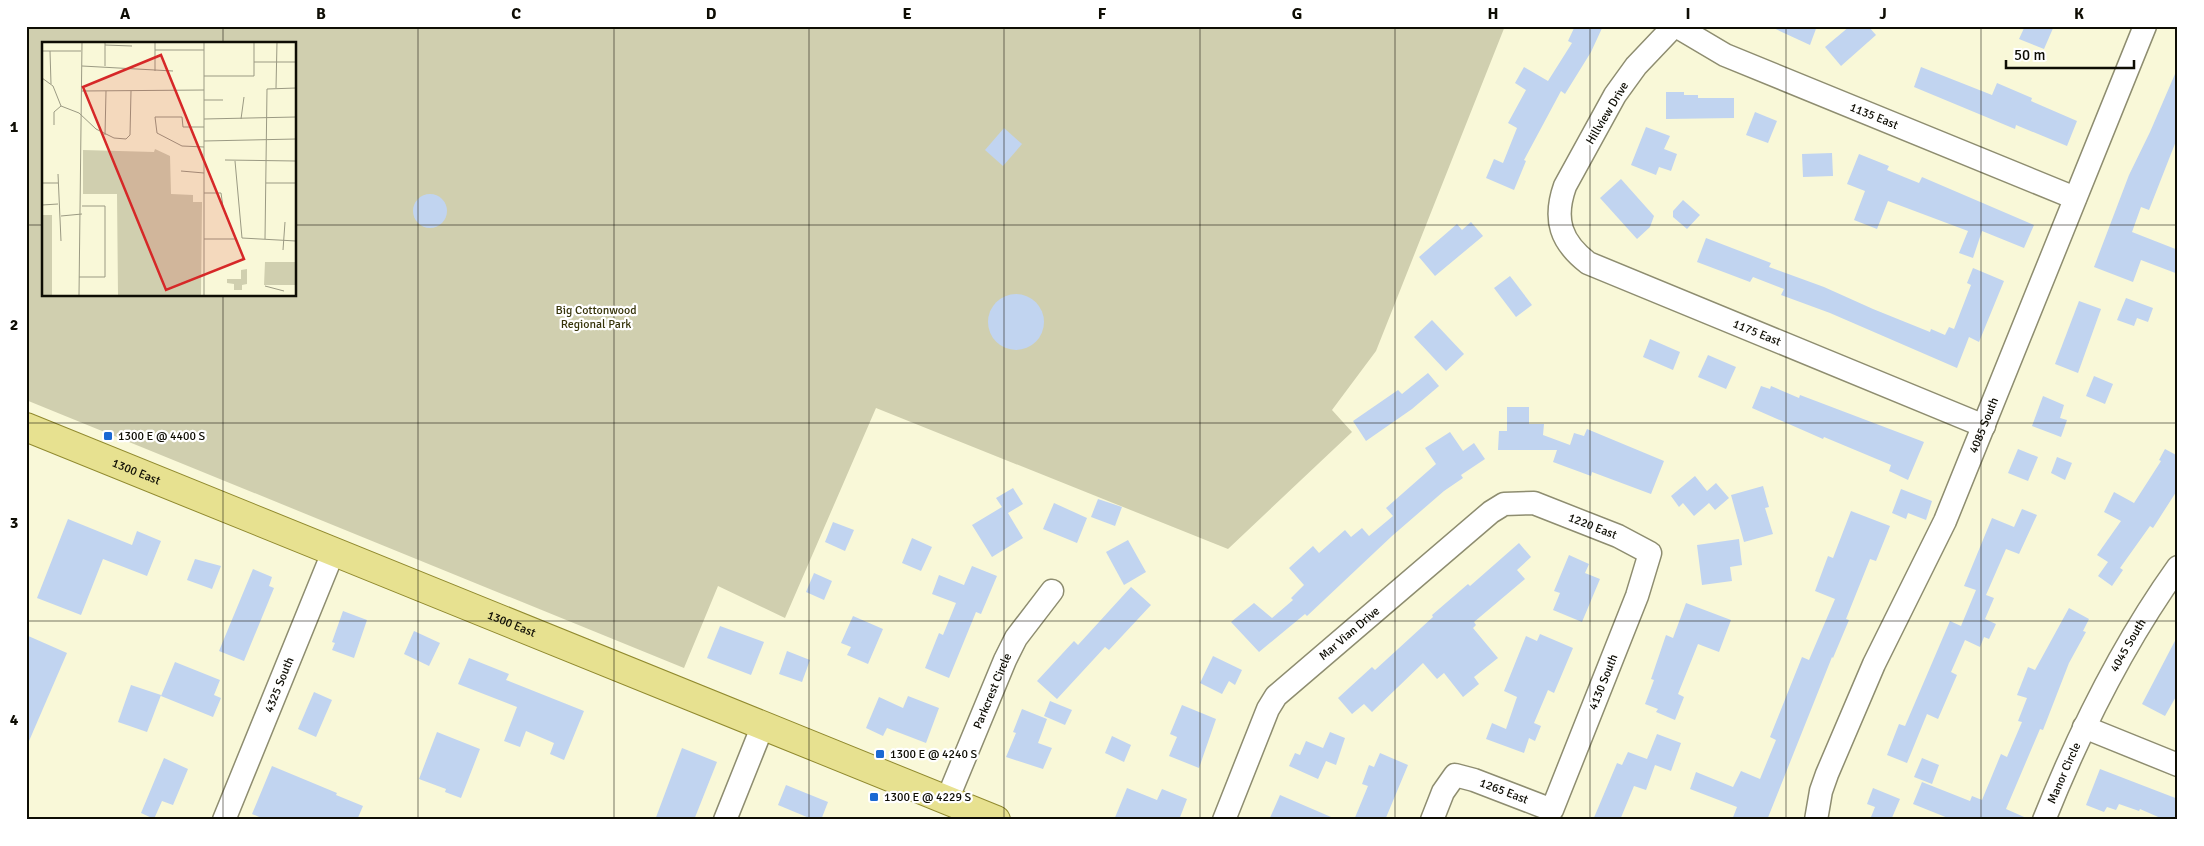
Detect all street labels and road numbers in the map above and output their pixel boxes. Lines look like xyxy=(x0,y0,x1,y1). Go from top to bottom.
street label: Hillview Drive xyxy=(1583,79,1632,147)
street label: 1135 East xyxy=(1848,100,1900,133)
street label: 1175 East xyxy=(1730,316,1783,350)
street label: 4085 South xyxy=(1966,395,2002,456)
street label: 1300 East xyxy=(110,456,162,489)
street label: 1220 East xyxy=(1566,510,1619,543)
street label: Mar Vian Drive xyxy=(1316,604,1383,664)
street label: 1300 East xyxy=(485,608,538,641)
street label: 4045 South xyxy=(2107,616,2150,675)
street label: Parkcrest Circle xyxy=(970,651,1015,731)
street label: 4130 South xyxy=(1586,652,1621,712)
street label: 4325 South xyxy=(262,655,298,715)
street label: Manor Circle xyxy=(2044,740,2084,806)
street label: 1265 East xyxy=(1477,775,1530,808)

